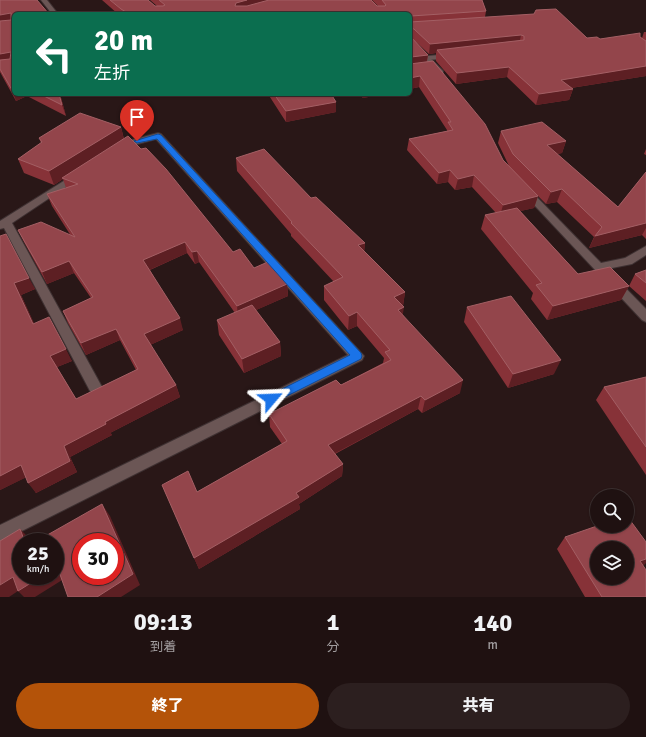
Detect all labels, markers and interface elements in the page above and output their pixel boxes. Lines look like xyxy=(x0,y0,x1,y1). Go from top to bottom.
text: 20 m xyxy=(94,24,153,58)
icon: left xyxy=(28,28,80,80)
text: 左折 xyxy=(94,62,130,84)
pin xyxy=(120,100,154,141)
icon: arrive xyxy=(126,106,148,128)
position arrow xyxy=(250,378,292,420)
map controls xyxy=(590,489,634,585)
button: search xyxy=(590,489,634,533)
speed limit sign: 30 xyxy=(72,533,124,585)
text: 25 xyxy=(27,541,49,566)
button: layers xyxy=(590,541,634,585)
text: km/h xyxy=(27,563,49,575)
text: 09:13 xyxy=(134,607,193,637)
text: 1 xyxy=(327,607,339,637)
text: 140 xyxy=(473,608,512,638)
text: m xyxy=(488,637,498,653)
text: 到着 xyxy=(150,639,176,655)
text: 分 xyxy=(326,639,340,655)
button: 終了 xyxy=(16,683,319,729)
button: 共有 xyxy=(327,683,630,729)

